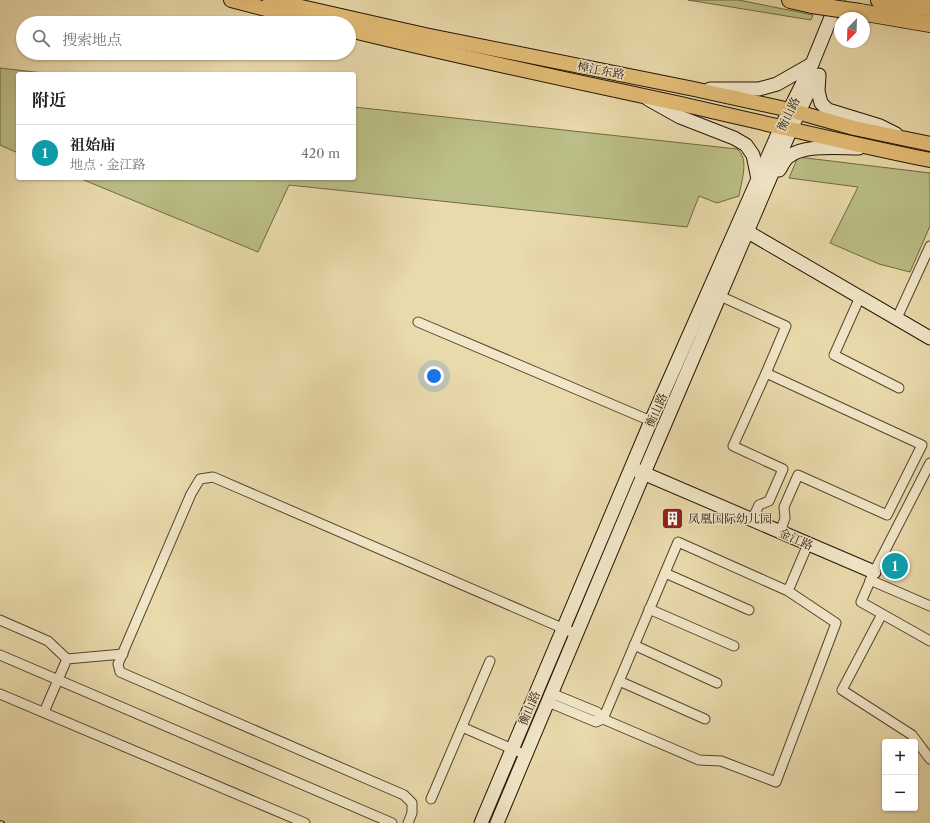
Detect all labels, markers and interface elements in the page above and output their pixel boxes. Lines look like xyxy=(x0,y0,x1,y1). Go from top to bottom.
north arrow xyxy=(834,12,870,48)
search box xyxy=(16,16,356,60)
icon: search xyxy=(30,27,52,49)
text: 搜索地点 xyxy=(62,30,122,49)
street label: 樟江东路 xyxy=(576,58,626,82)
text: 附近 xyxy=(32,90,66,110)
street label: 衡山路 xyxy=(773,95,803,133)
text: 祖始庙 xyxy=(70,135,115,154)
text: 1 xyxy=(42,145,48,161)
text: 420 m xyxy=(301,145,340,161)
text: 地点 · 金江路 xyxy=(70,156,146,172)
your location xyxy=(424,366,444,386)
street label: 衡山路 xyxy=(642,390,670,430)
building icon: 凤凰国际幼儿园 xyxy=(659,505,685,531)
place label: 凤凰国际幼儿园 xyxy=(688,511,772,526)
street label: 金江路 xyxy=(776,525,816,553)
pin: 1 xyxy=(882,551,908,581)
street label: 衡山路 xyxy=(515,688,543,728)
map controls xyxy=(882,739,918,811)
button: + xyxy=(882,739,918,775)
button: − xyxy=(882,775,918,811)

